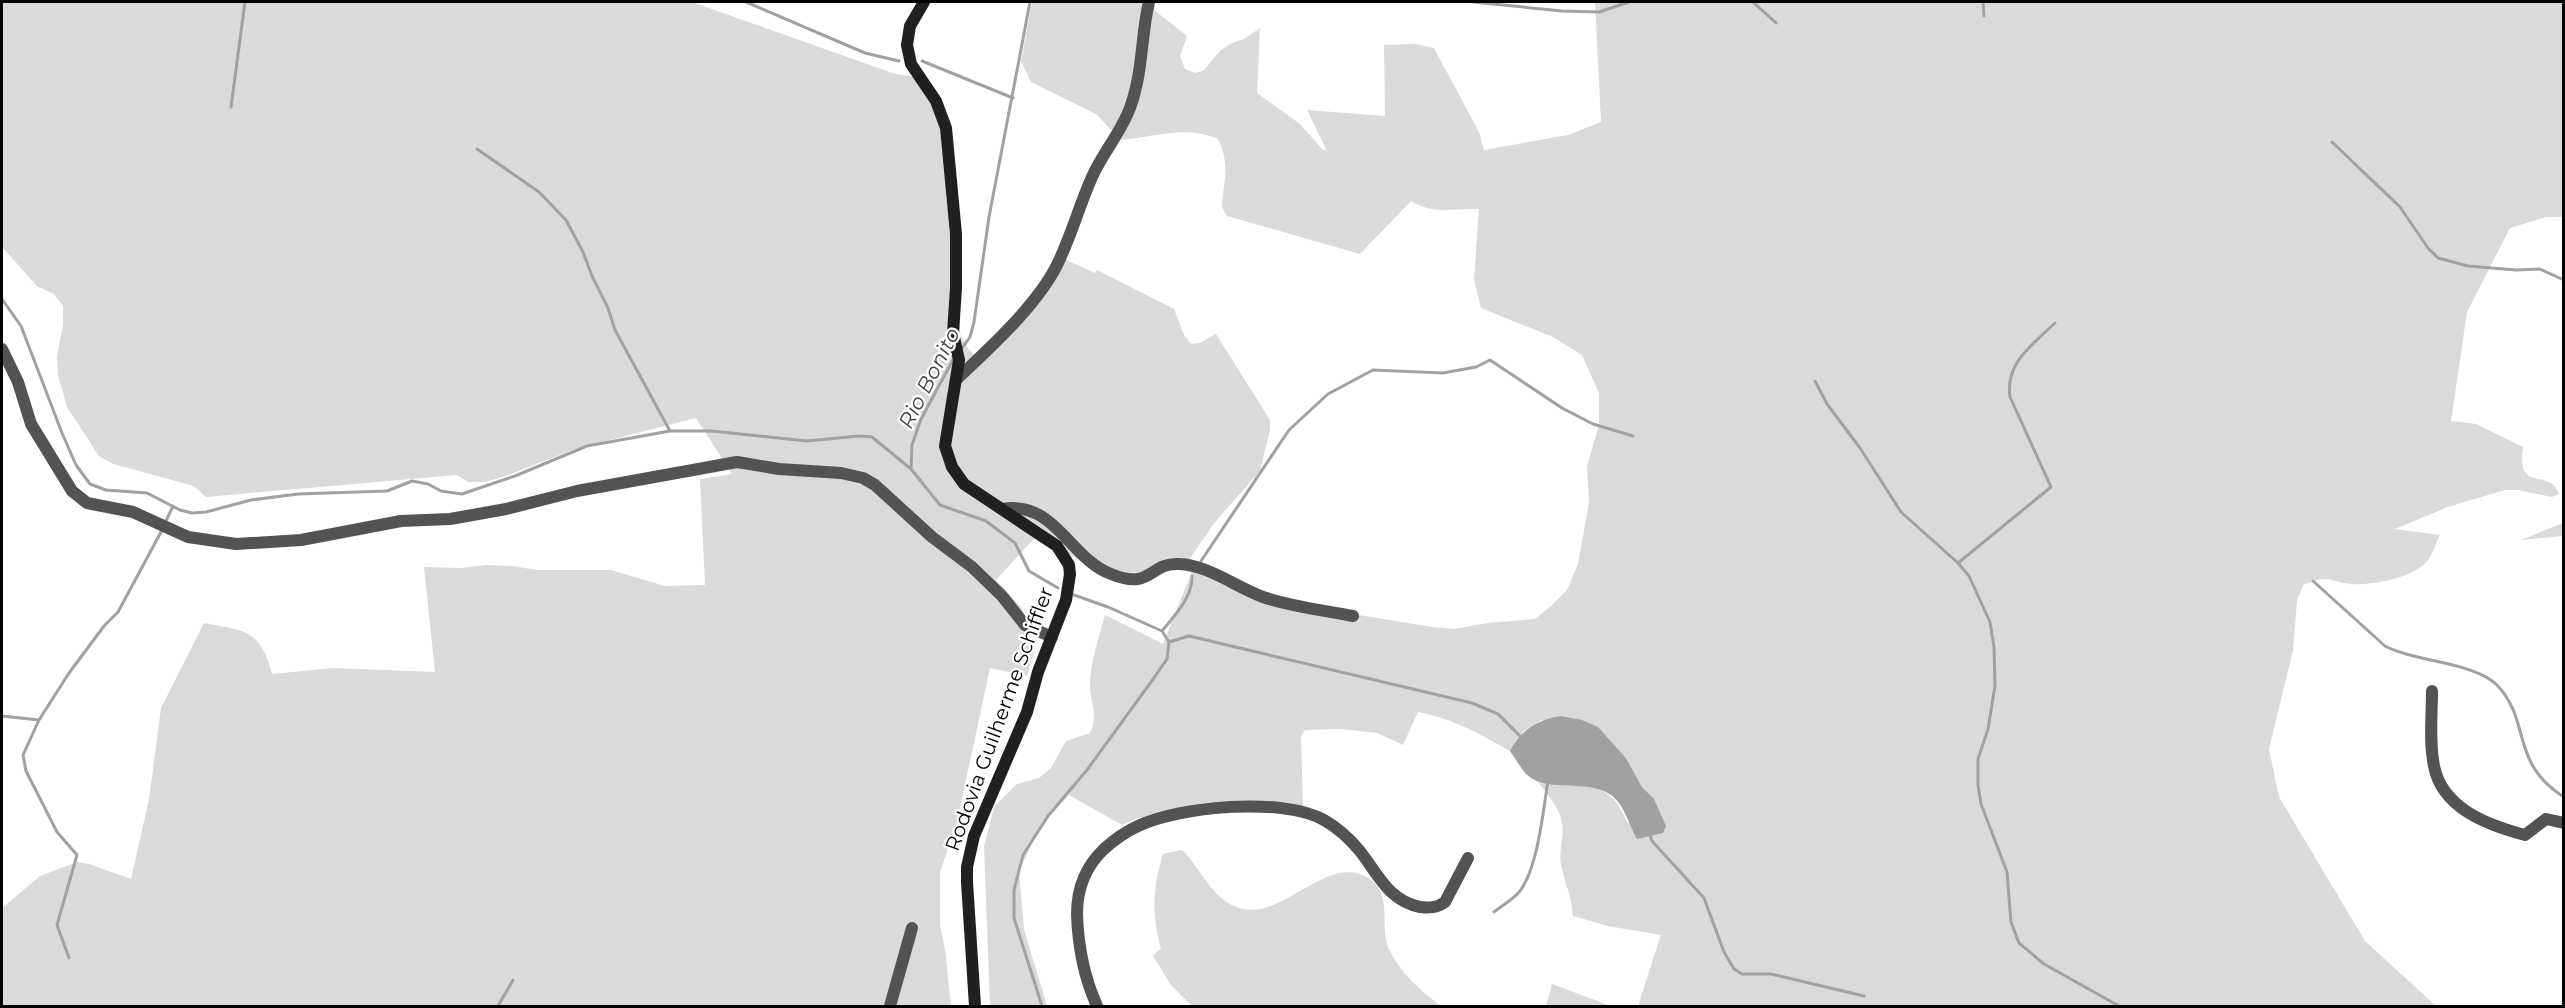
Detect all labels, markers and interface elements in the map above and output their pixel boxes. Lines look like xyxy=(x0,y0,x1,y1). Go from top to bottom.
water label: Rio Bonito xyxy=(893,323,965,433)
street label: Rodovia Guilherme Schiffler xyxy=(940,584,1058,854)

